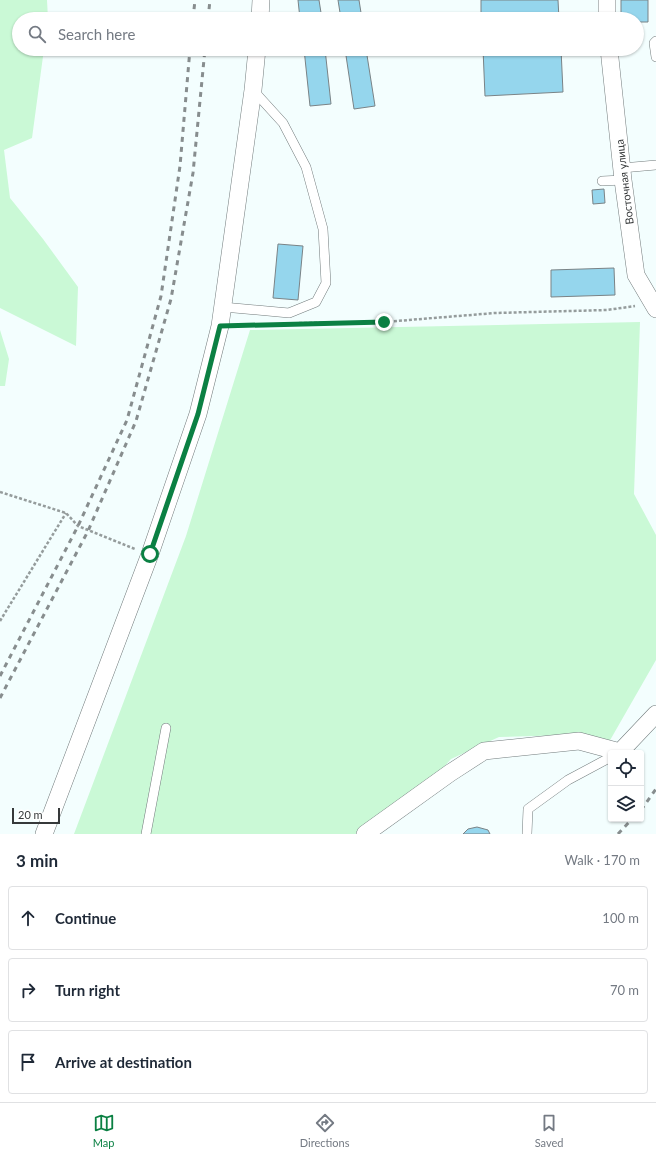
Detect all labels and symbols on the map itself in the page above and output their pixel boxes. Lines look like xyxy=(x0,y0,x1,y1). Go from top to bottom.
street label: Восточная улица xyxy=(612,139,636,225)
route end xyxy=(375,313,393,331)
route start xyxy=(141,545,159,563)
scale bar xyxy=(12,806,60,825)

